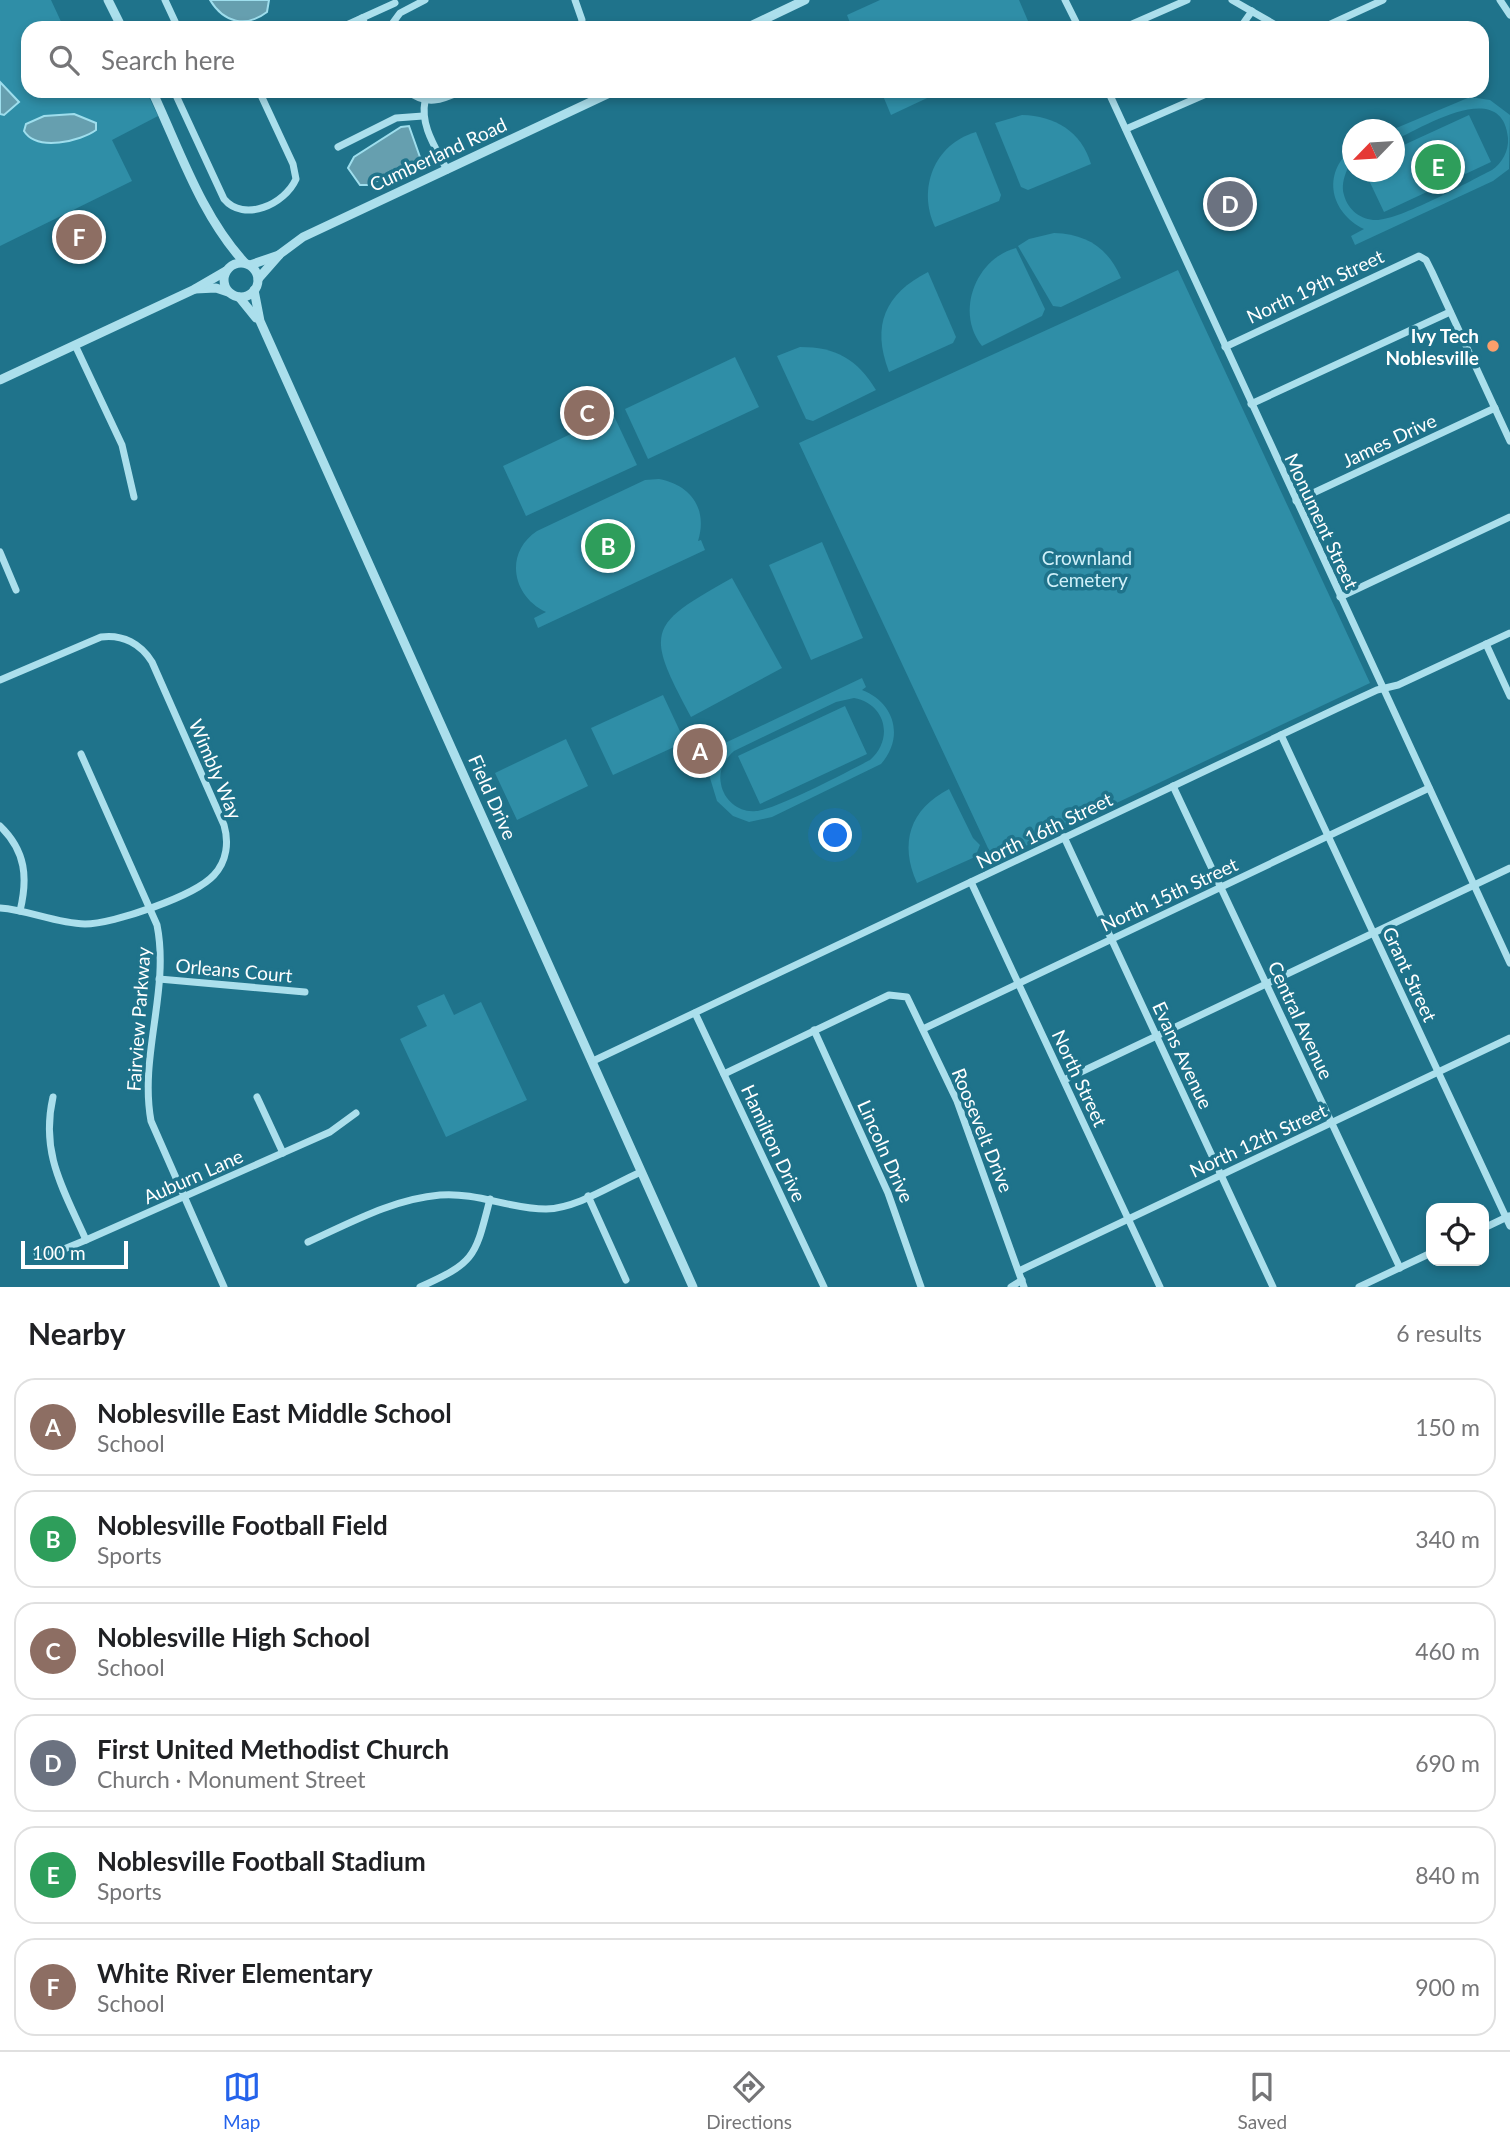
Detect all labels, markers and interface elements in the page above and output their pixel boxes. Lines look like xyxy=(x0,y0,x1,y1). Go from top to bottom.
search box xyxy=(21,21,1489,98)
icon: search xyxy=(45,41,83,79)
text: Search here xyxy=(101,44,235,76)
street label: Cumberland Road xyxy=(366,112,510,196)
north arrow xyxy=(1342,119,1405,182)
pin: E xyxy=(1415,141,1461,193)
pin: D xyxy=(1207,178,1253,230)
pin: F xyxy=(56,211,102,263)
street label: North 19th Street xyxy=(1243,244,1387,328)
place label: Ivy Tech Noblesville xyxy=(1385,324,1479,369)
marker: Ivy Tech Noblesville xyxy=(1485,338,1501,354)
pin: C xyxy=(564,387,610,439)
street label: James Drive xyxy=(1338,408,1440,472)
street label: Monument Street xyxy=(1280,449,1364,593)
pin: B xyxy=(585,520,631,572)
park label: Crownland Cemetery xyxy=(1042,546,1132,591)
street label: Wimbly Way xyxy=(185,716,247,823)
pin: A xyxy=(677,725,723,777)
street label: Field Drive xyxy=(464,751,522,843)
street label: North 16th Street xyxy=(972,787,1116,873)
your location xyxy=(818,818,852,852)
street label: North 15th Street xyxy=(1097,852,1241,936)
street label: Grant Street xyxy=(1378,923,1442,1025)
street label: Fairview Parkway xyxy=(121,946,155,1092)
street label: Orleans Court xyxy=(175,953,294,987)
street label: Central Avenue xyxy=(1264,957,1338,1083)
street label: Evans Avenue xyxy=(1148,998,1218,1112)
street label: North Street xyxy=(1048,1026,1113,1130)
street label: Roosevelt Drive xyxy=(948,1065,1018,1195)
street label: Hamilton Drive xyxy=(737,1081,811,1205)
street label: Lincoln Drive xyxy=(853,1096,919,1206)
street label: North 12th Street xyxy=(1186,1098,1330,1182)
street label: Auburn Lane xyxy=(140,1144,246,1208)
map controls xyxy=(1426,1203,1489,1266)
button: locate xyxy=(1426,1203,1489,1266)
scale bar xyxy=(21,1238,128,1270)
text: 100 m xyxy=(32,1241,86,1264)
text: Nearby xyxy=(28,1315,126,1351)
text: 6 results xyxy=(1396,1319,1482,1347)
text: Noblesville East Middle School xyxy=(97,1397,452,1429)
text: A xyxy=(45,1413,61,1441)
text: 150 m xyxy=(1415,1413,1480,1441)
text: School xyxy=(97,1429,165,1457)
text: Noblesville Football Field xyxy=(97,1509,388,1541)
text: B xyxy=(45,1525,61,1553)
text: 340 m xyxy=(1415,1525,1480,1553)
text: Sports xyxy=(97,1541,162,1569)
text: Noblesville High School xyxy=(97,1621,370,1653)
text: C xyxy=(45,1637,61,1665)
text: 460 m xyxy=(1415,1637,1480,1665)
text: School xyxy=(97,1653,165,1681)
text: First United Methodist Church xyxy=(97,1733,449,1765)
text: D xyxy=(44,1749,62,1777)
text: 690 m xyxy=(1415,1749,1480,1777)
text: Church · Monument Street xyxy=(97,1765,366,1793)
text: Noblesville Football Stadium xyxy=(97,1845,426,1877)
text: E xyxy=(46,1861,60,1889)
text: 840 m xyxy=(1415,1861,1480,1889)
text: Sports xyxy=(97,1877,162,1905)
text: White River Elementary xyxy=(97,1957,373,1989)
text: F xyxy=(46,1973,60,2001)
text: 900 m xyxy=(1415,1973,1480,2001)
text: School xyxy=(97,1989,165,2017)
tab: Map xyxy=(223,2068,261,2133)
tab: Directions xyxy=(706,2068,792,2133)
tab: Saved xyxy=(1238,2068,1287,2133)

